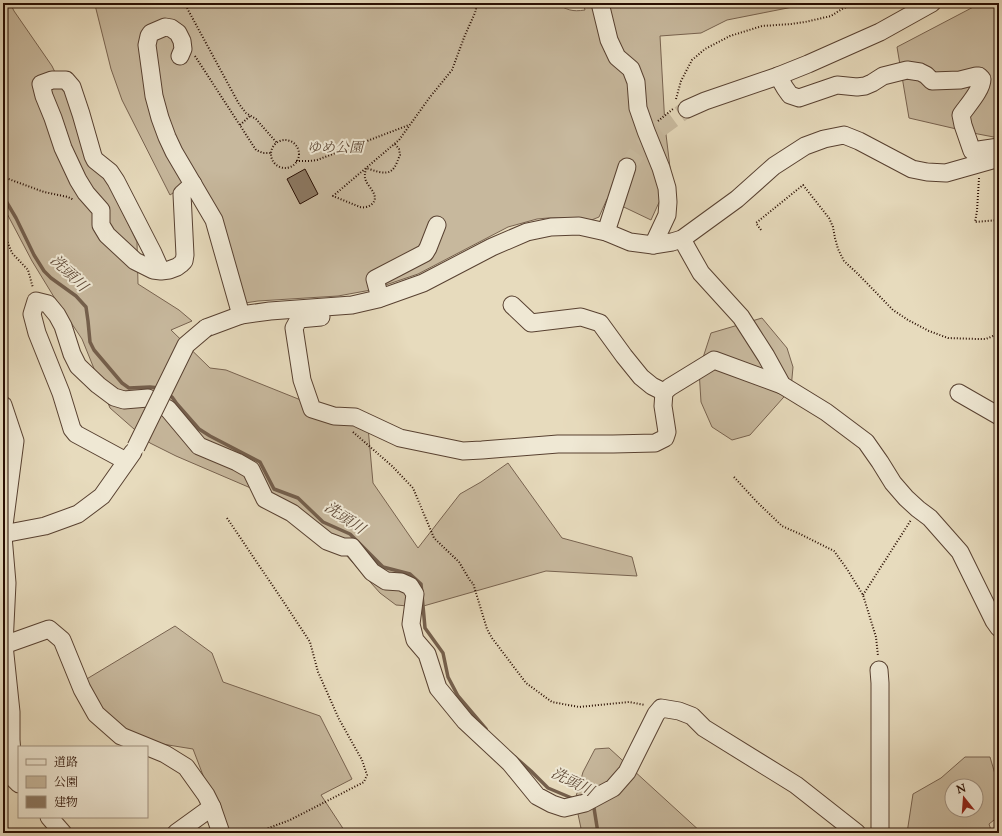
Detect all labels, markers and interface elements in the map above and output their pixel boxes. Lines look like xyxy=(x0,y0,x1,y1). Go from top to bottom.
park label: ゆめ公園 xyxy=(307,139,365,159)
water label: 洗頭川 xyxy=(45,251,93,299)
water label: 洗頭川 xyxy=(319,498,370,541)
legend xyxy=(18,746,148,818)
text: 道路 xyxy=(54,754,78,772)
water label: 洗頭川 xyxy=(547,763,599,803)
text: 公園 xyxy=(54,774,78,792)
north arrow xyxy=(944,778,984,818)
text: N xyxy=(954,780,968,799)
text: 建物 xyxy=(54,794,78,812)

